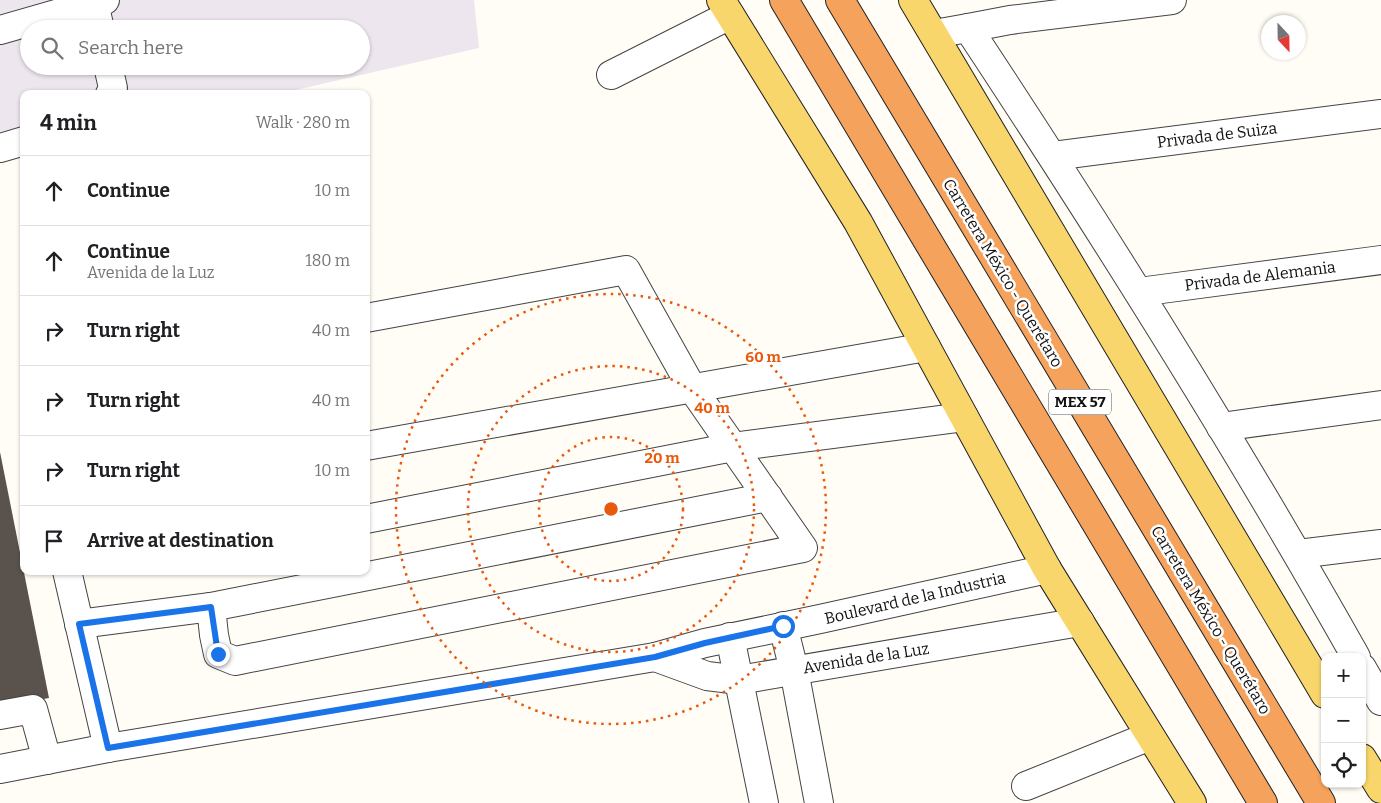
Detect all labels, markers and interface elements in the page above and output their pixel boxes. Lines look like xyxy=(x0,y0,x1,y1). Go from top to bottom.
north arrow xyxy=(1261,15,1306,60)
search box xyxy=(20,20,370,75)
icon: search xyxy=(38,34,66,62)
text: Search here xyxy=(78,36,183,59)
text: 4 min xyxy=(40,110,97,136)
text: Walk · 280 m xyxy=(256,113,350,132)
street label: Privada de Suiza xyxy=(1156,118,1278,152)
street label: Carretera México - Querétaro xyxy=(939,175,1067,371)
icon: ahead xyxy=(40,177,68,205)
text: Continue xyxy=(87,179,170,202)
text: 10 m xyxy=(315,181,350,200)
text: Continue xyxy=(87,240,170,263)
icon: ahead xyxy=(40,247,68,275)
text: 180 m xyxy=(305,251,350,270)
street label: Privada de Alemania xyxy=(1183,257,1337,295)
text: Avenida de la Luz xyxy=(87,263,214,282)
icon: right xyxy=(40,317,68,345)
text: Turn right xyxy=(87,319,180,342)
text: 40 m xyxy=(312,321,350,340)
text: 60 m xyxy=(745,348,781,366)
icon: right xyxy=(40,387,68,415)
text: Turn right xyxy=(87,389,180,412)
road number: MEX 57 xyxy=(1049,390,1111,414)
text: 40 m xyxy=(312,391,350,410)
text: 40 m xyxy=(694,399,731,417)
text: 20 m xyxy=(645,449,680,467)
icon: right xyxy=(40,457,68,485)
text: Turn right xyxy=(87,459,180,482)
text: 10 m xyxy=(315,461,350,480)
centre of rings xyxy=(602,500,620,518)
street label: Carretera México - Querétaro xyxy=(1147,522,1275,718)
icon: arrive xyxy=(40,527,68,555)
text: Arrive at destination xyxy=(87,529,274,552)
street label: Boulevard de la Industria xyxy=(823,568,1008,628)
route start xyxy=(772,615,795,638)
street label: Avenida de la Luz xyxy=(802,639,931,677)
route end xyxy=(207,643,230,666)
map controls xyxy=(1321,653,1366,788)
button: + xyxy=(1321,653,1366,698)
button: − xyxy=(1321,698,1366,743)
button: locate xyxy=(1321,743,1366,788)

